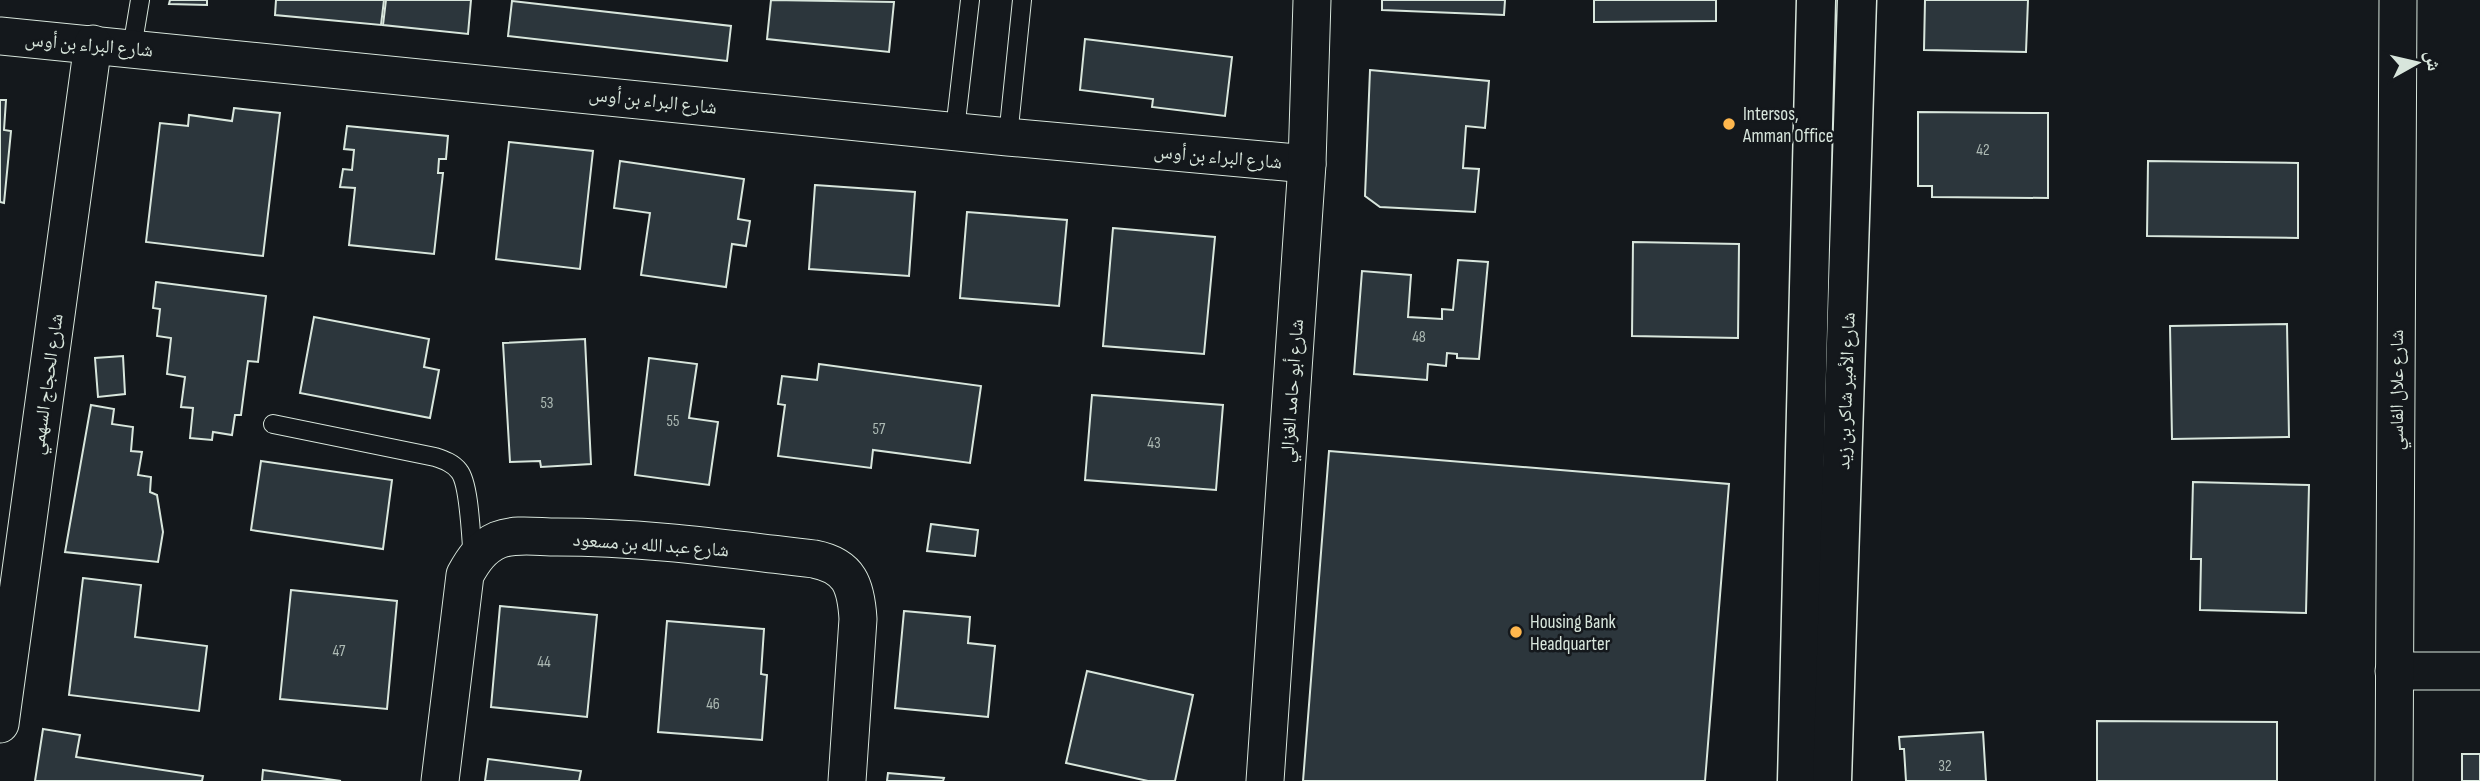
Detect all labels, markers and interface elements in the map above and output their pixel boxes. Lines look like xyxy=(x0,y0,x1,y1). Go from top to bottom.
street label: شارع البراء بن أوس xyxy=(24,28,154,63)
north arrow xyxy=(2382,28,2452,98)
text: ش xyxy=(2420,49,2445,72)
street label: شارع البراء بن أوس xyxy=(588,83,718,120)
place label: Intersos, Amman Office xyxy=(1742,103,1833,148)
marker: Intersos, Amman Office xyxy=(1721,116,1737,132)
street label: شارع البراء بن أوس xyxy=(1153,140,1283,175)
house number: 42 xyxy=(1976,141,1990,160)
street label: شارع الحجاج السهمي xyxy=(26,312,72,457)
street label: شارع الأمير شاكر بن زيد xyxy=(1832,312,1861,470)
street label: شارع أبو حامد الغزالي xyxy=(1275,318,1312,464)
house number: 48 xyxy=(1412,328,1426,347)
street label: شارع علال الفاسي xyxy=(2386,330,2412,450)
house number: 53 xyxy=(540,394,554,413)
house number: 55 xyxy=(667,412,679,431)
house number: 57 xyxy=(873,420,886,439)
house number: 43 xyxy=(1147,434,1161,453)
street label: شارع عبد الله بن مسعود xyxy=(572,529,730,562)
place label: Housing Bank Headquarter xyxy=(1530,611,1617,656)
marker: Housing Bank Headquarter xyxy=(1508,624,1524,640)
house number: 47 xyxy=(333,642,346,661)
house number: 44 xyxy=(537,653,551,672)
house number: 46 xyxy=(706,695,720,714)
house number: 32 xyxy=(1938,757,1952,776)

